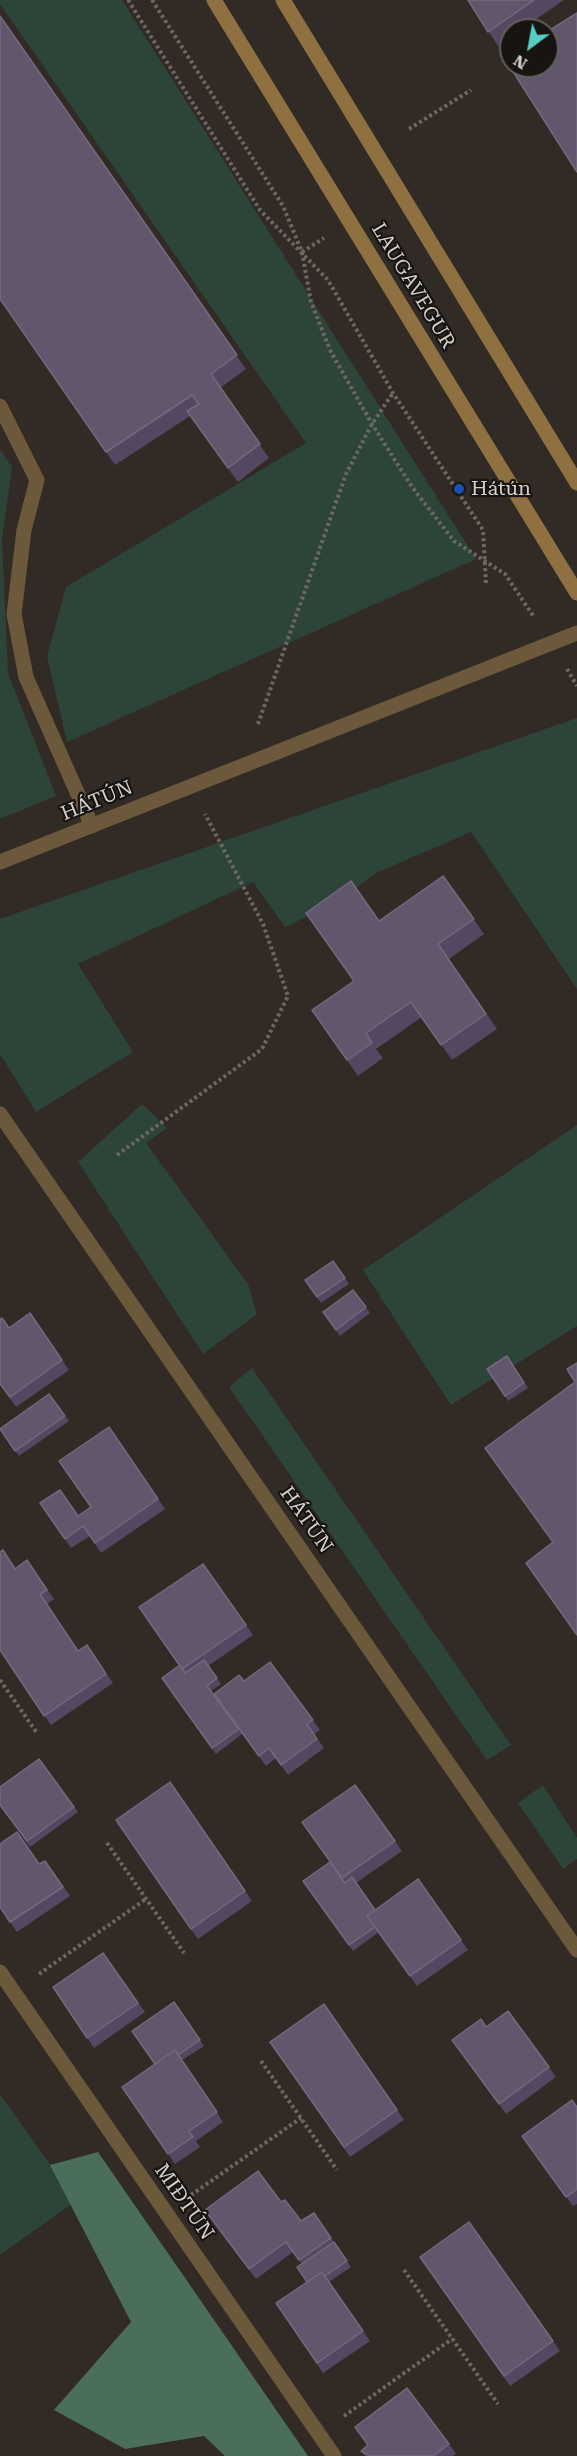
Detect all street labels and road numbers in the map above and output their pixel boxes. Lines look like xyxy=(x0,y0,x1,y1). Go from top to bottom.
street label: LAUGAVEGUR xyxy=(366,219,460,353)
street label: HÁTÚN xyxy=(58,776,136,826)
street label: HÁTÚN xyxy=(275,1482,337,1558)
street label: MIÐTÚN xyxy=(149,2159,219,2245)

